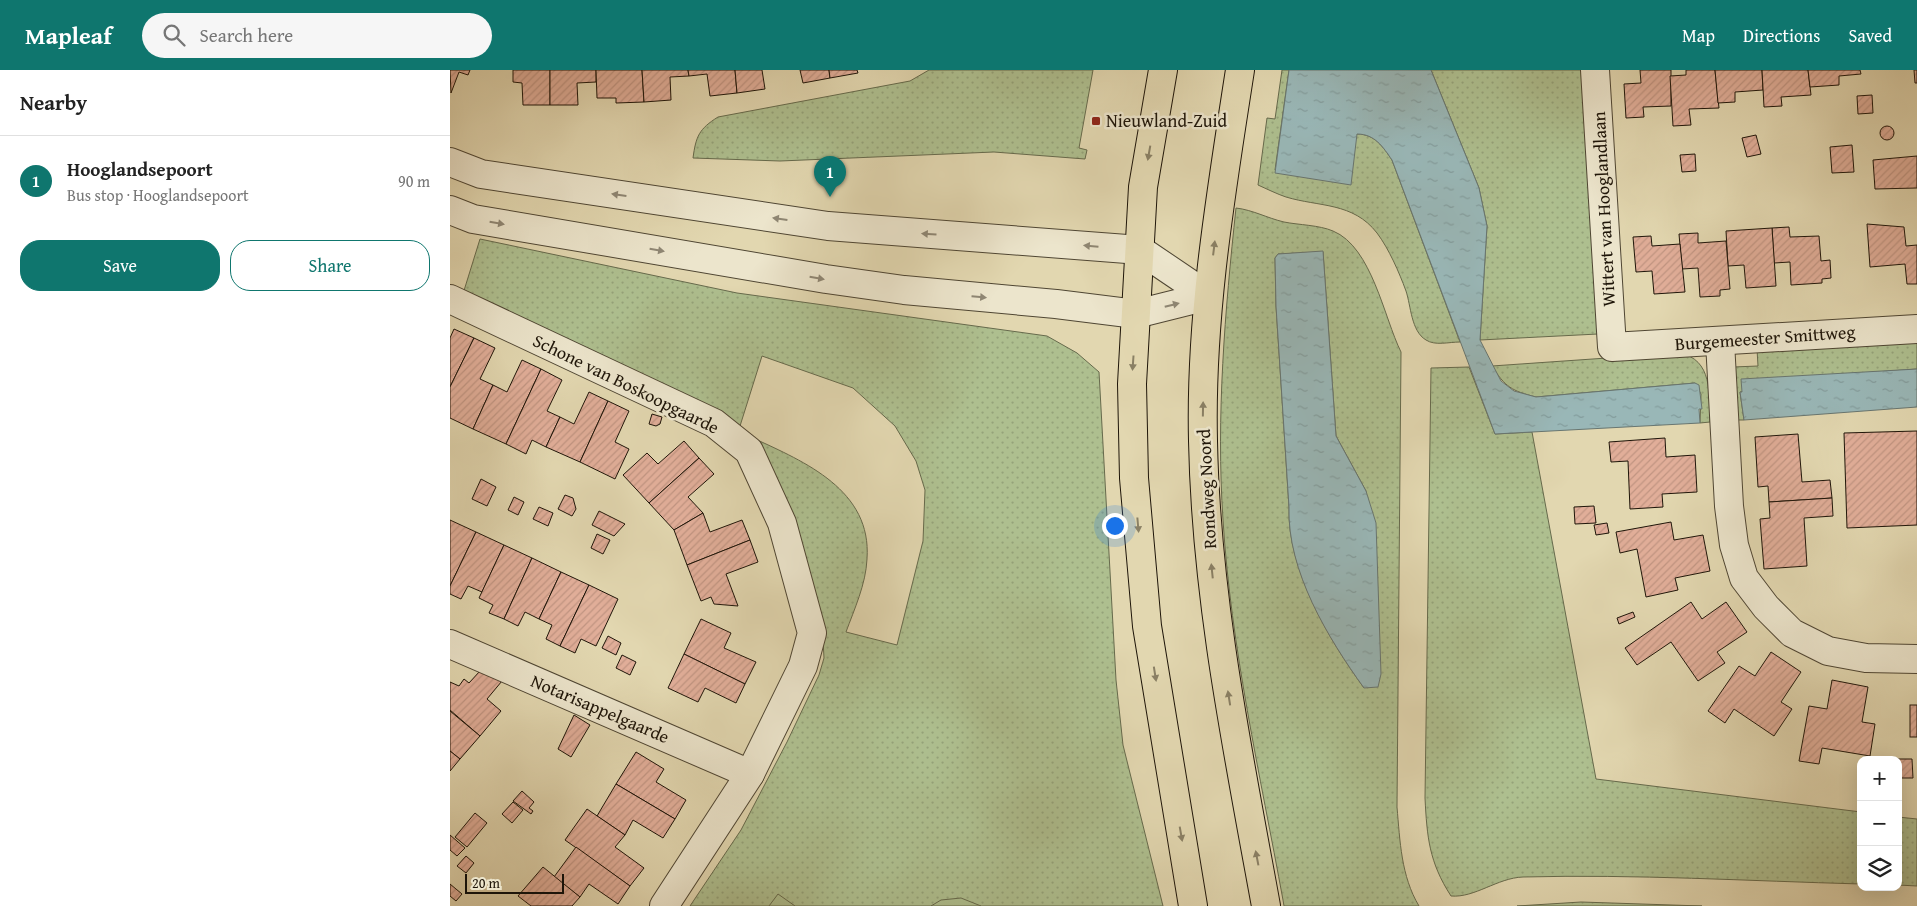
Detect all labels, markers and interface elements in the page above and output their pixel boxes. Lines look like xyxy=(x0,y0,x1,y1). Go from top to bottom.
search box xyxy=(142,13,492,58)
text: Mapleaf xyxy=(25,18,112,53)
icon: search xyxy=(160,21,188,49)
text: Search here xyxy=(200,21,293,49)
text: Map xyxy=(1682,22,1715,49)
text: Directions xyxy=(1743,22,1820,49)
text: Saved xyxy=(1848,22,1892,49)
text: Nearby xyxy=(20,87,87,118)
place label: Nieuwland-Zuid xyxy=(1106,107,1228,134)
street label: Wittert van Hooglandlaan xyxy=(1585,111,1622,307)
marker: Nieuwland-Zuid xyxy=(1090,115,1102,127)
one-way arrow xyxy=(1145,145,1153,161)
text: Hooglandsepoort xyxy=(67,155,213,183)
pin: 1 xyxy=(814,156,846,197)
text: 1 xyxy=(32,169,40,193)
text: 90 m xyxy=(398,169,430,193)
text: Bus stop · Hooglandsepoort xyxy=(67,183,249,207)
one-way arrow xyxy=(611,190,627,198)
one-way arrow xyxy=(772,214,788,222)
one-way arrow xyxy=(489,219,505,227)
one-way arrow xyxy=(921,230,937,238)
one-way arrow xyxy=(1210,239,1218,255)
button: Save xyxy=(20,240,220,291)
button: Share xyxy=(230,240,430,291)
one-way arrow xyxy=(1083,242,1099,250)
one-way arrow xyxy=(649,247,665,255)
one-way arrow xyxy=(810,274,826,282)
one-way arrow xyxy=(971,293,987,301)
one-way arrow xyxy=(1165,301,1180,309)
street label: Burgemeester Smittweg xyxy=(1674,318,1856,357)
street label: Schone van Boskoopgaarde xyxy=(529,327,724,440)
one-way arrow xyxy=(1129,355,1137,371)
one-way arrow xyxy=(1200,401,1208,417)
street label: Rondweg Noord xyxy=(1190,428,1223,550)
your location xyxy=(1102,513,1128,539)
one-way arrow xyxy=(1135,517,1143,533)
one-way arrow xyxy=(1208,563,1216,579)
one-way arrow xyxy=(1151,666,1159,682)
street label: Notarisappelgaarde xyxy=(527,667,674,750)
one-way arrow xyxy=(1225,690,1233,706)
map controls xyxy=(1857,756,1902,891)
button: + xyxy=(1857,756,1902,801)
button: − xyxy=(1857,801,1902,846)
one-way arrow xyxy=(1178,827,1186,843)
button: layers xyxy=(1857,846,1902,891)
one-way arrow xyxy=(1253,850,1261,866)
scale bar xyxy=(465,871,564,894)
text: 20 m xyxy=(472,873,500,893)

